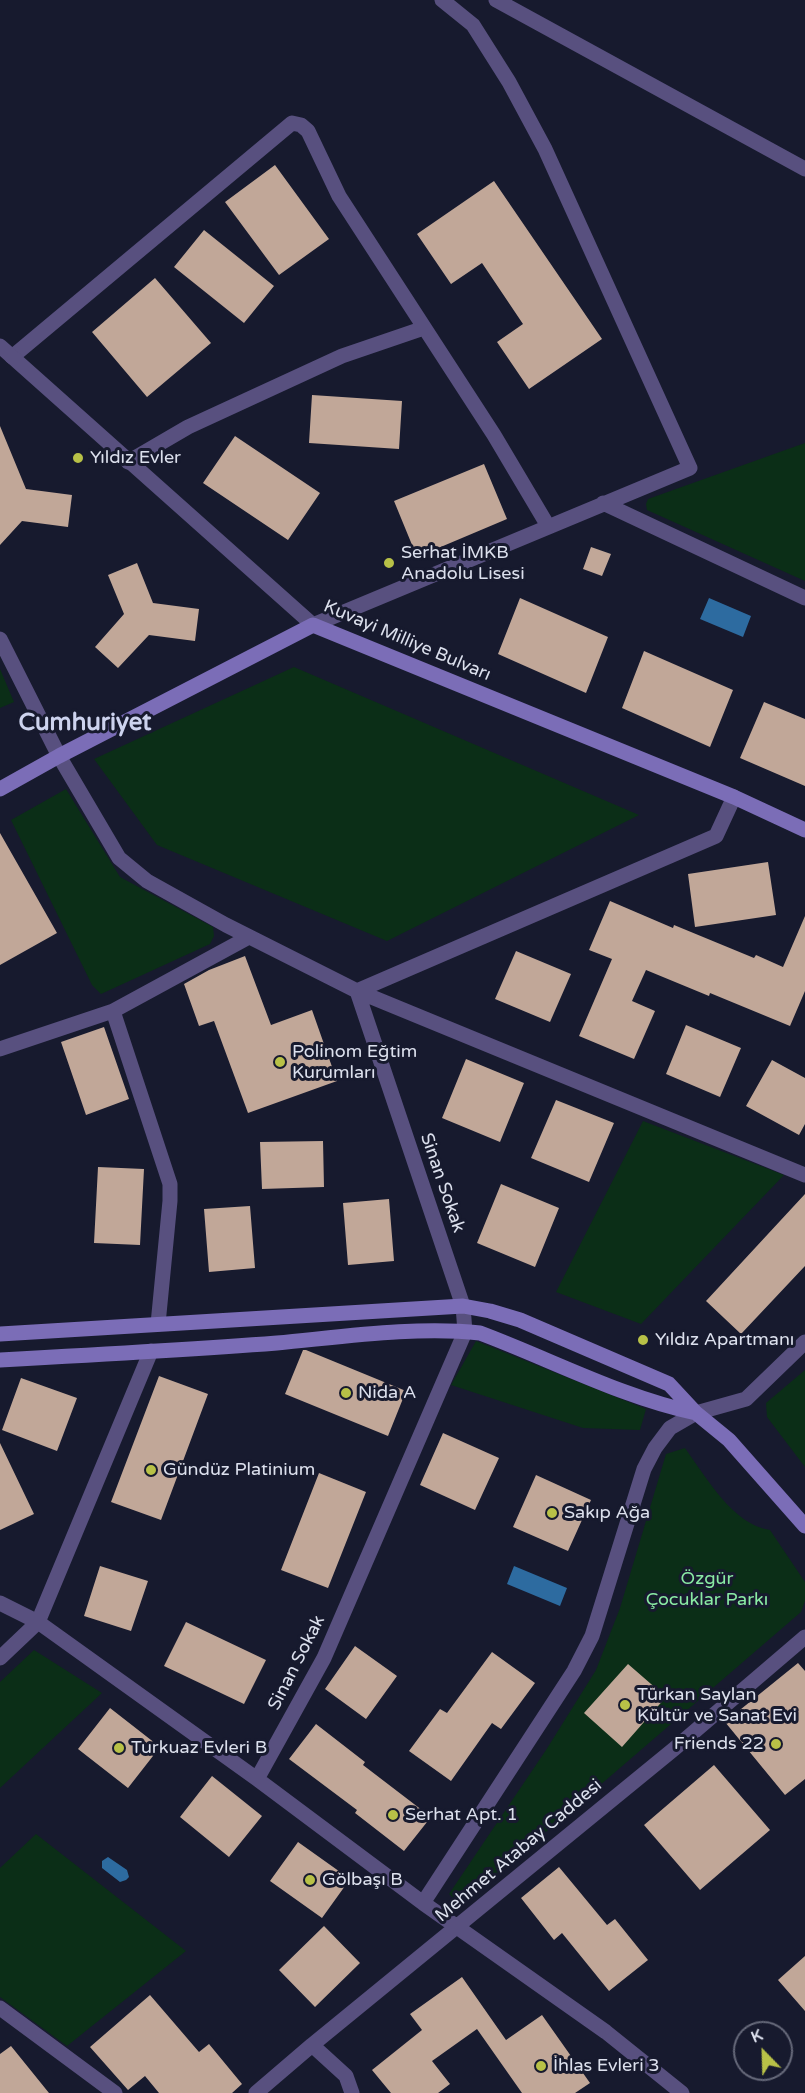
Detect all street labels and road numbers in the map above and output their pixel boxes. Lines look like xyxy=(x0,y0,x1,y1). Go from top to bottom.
street label: Kuvayi Milliye Bulvarı xyxy=(320,596,494,686)
street label: Sinan Sokak xyxy=(415,1130,469,1236)
street label: Sinan Sokak xyxy=(264,1612,330,1714)
street label: Mehmet Atabay Caddesi xyxy=(431,1775,607,1927)

